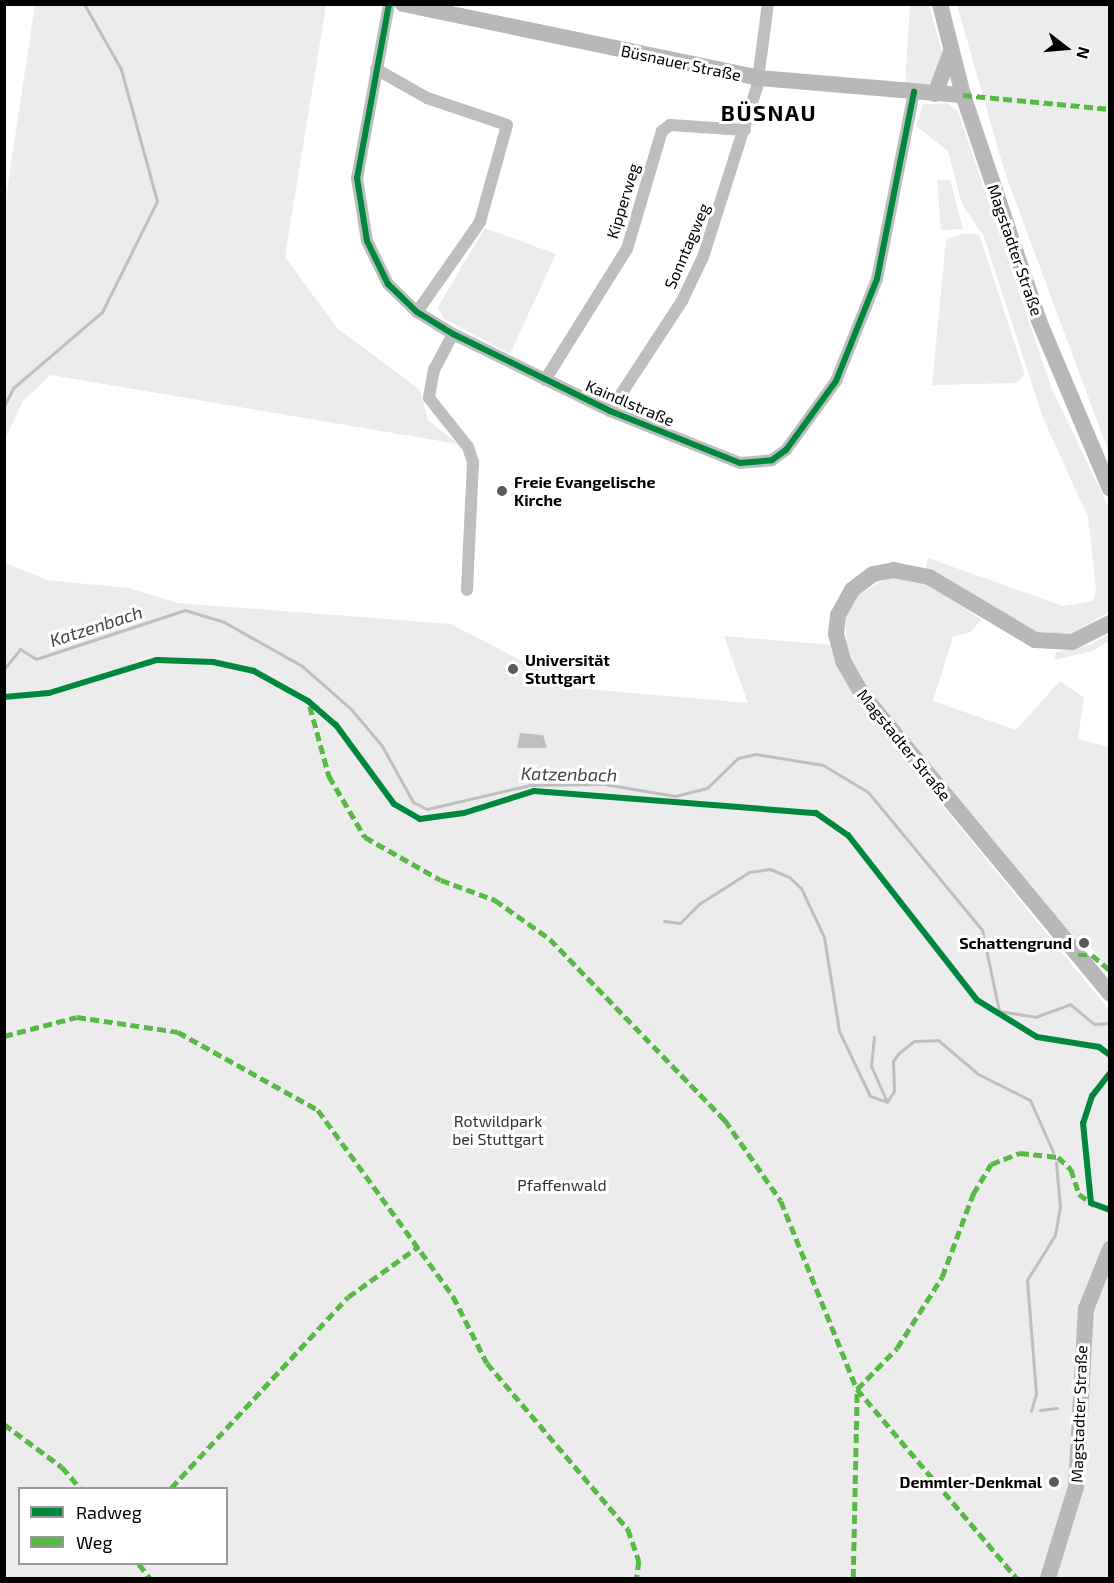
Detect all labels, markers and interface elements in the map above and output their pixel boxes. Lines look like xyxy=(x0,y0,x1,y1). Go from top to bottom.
north arrow xyxy=(1036,18,1096,78)
street label: Büsnauer Straße xyxy=(619,41,743,85)
text: N xyxy=(1073,45,1095,61)
district label: BÜSNAU xyxy=(721,100,817,126)
street label: Kipperweg xyxy=(602,161,644,241)
street label: Magstadter Straße xyxy=(983,182,1047,318)
street label: Sonntagweg xyxy=(660,200,714,292)
street label: Kaindlstraße xyxy=(583,376,677,430)
place label: Freie Evangelische Kirche xyxy=(514,472,655,510)
marker: Freie Evangelische Kirche xyxy=(495,484,509,498)
water label: Katzenbach xyxy=(47,601,145,651)
place label: Universität Stuttgart xyxy=(525,650,610,688)
marker: Universität Stuttgart xyxy=(506,662,520,676)
street label: Magstadter Straße xyxy=(853,685,955,805)
water label: Katzenbach xyxy=(521,762,617,786)
place label: Schattengrund xyxy=(959,933,1072,953)
marker: Schattengrund xyxy=(1077,936,1091,950)
park label: Rotwildpark bei Stuttgart xyxy=(452,1111,544,1149)
park label: Pfaffenwald xyxy=(517,1175,607,1195)
street label: Magstadter Straße xyxy=(1067,1345,1091,1483)
place label: Demmler-Denkmal xyxy=(900,1472,1042,1492)
marker: Demmler-Denkmal xyxy=(1047,1475,1061,1489)
legend xyxy=(18,1487,228,1565)
text: Radweg xyxy=(76,1501,142,1523)
text: Weg xyxy=(76,1531,112,1553)

